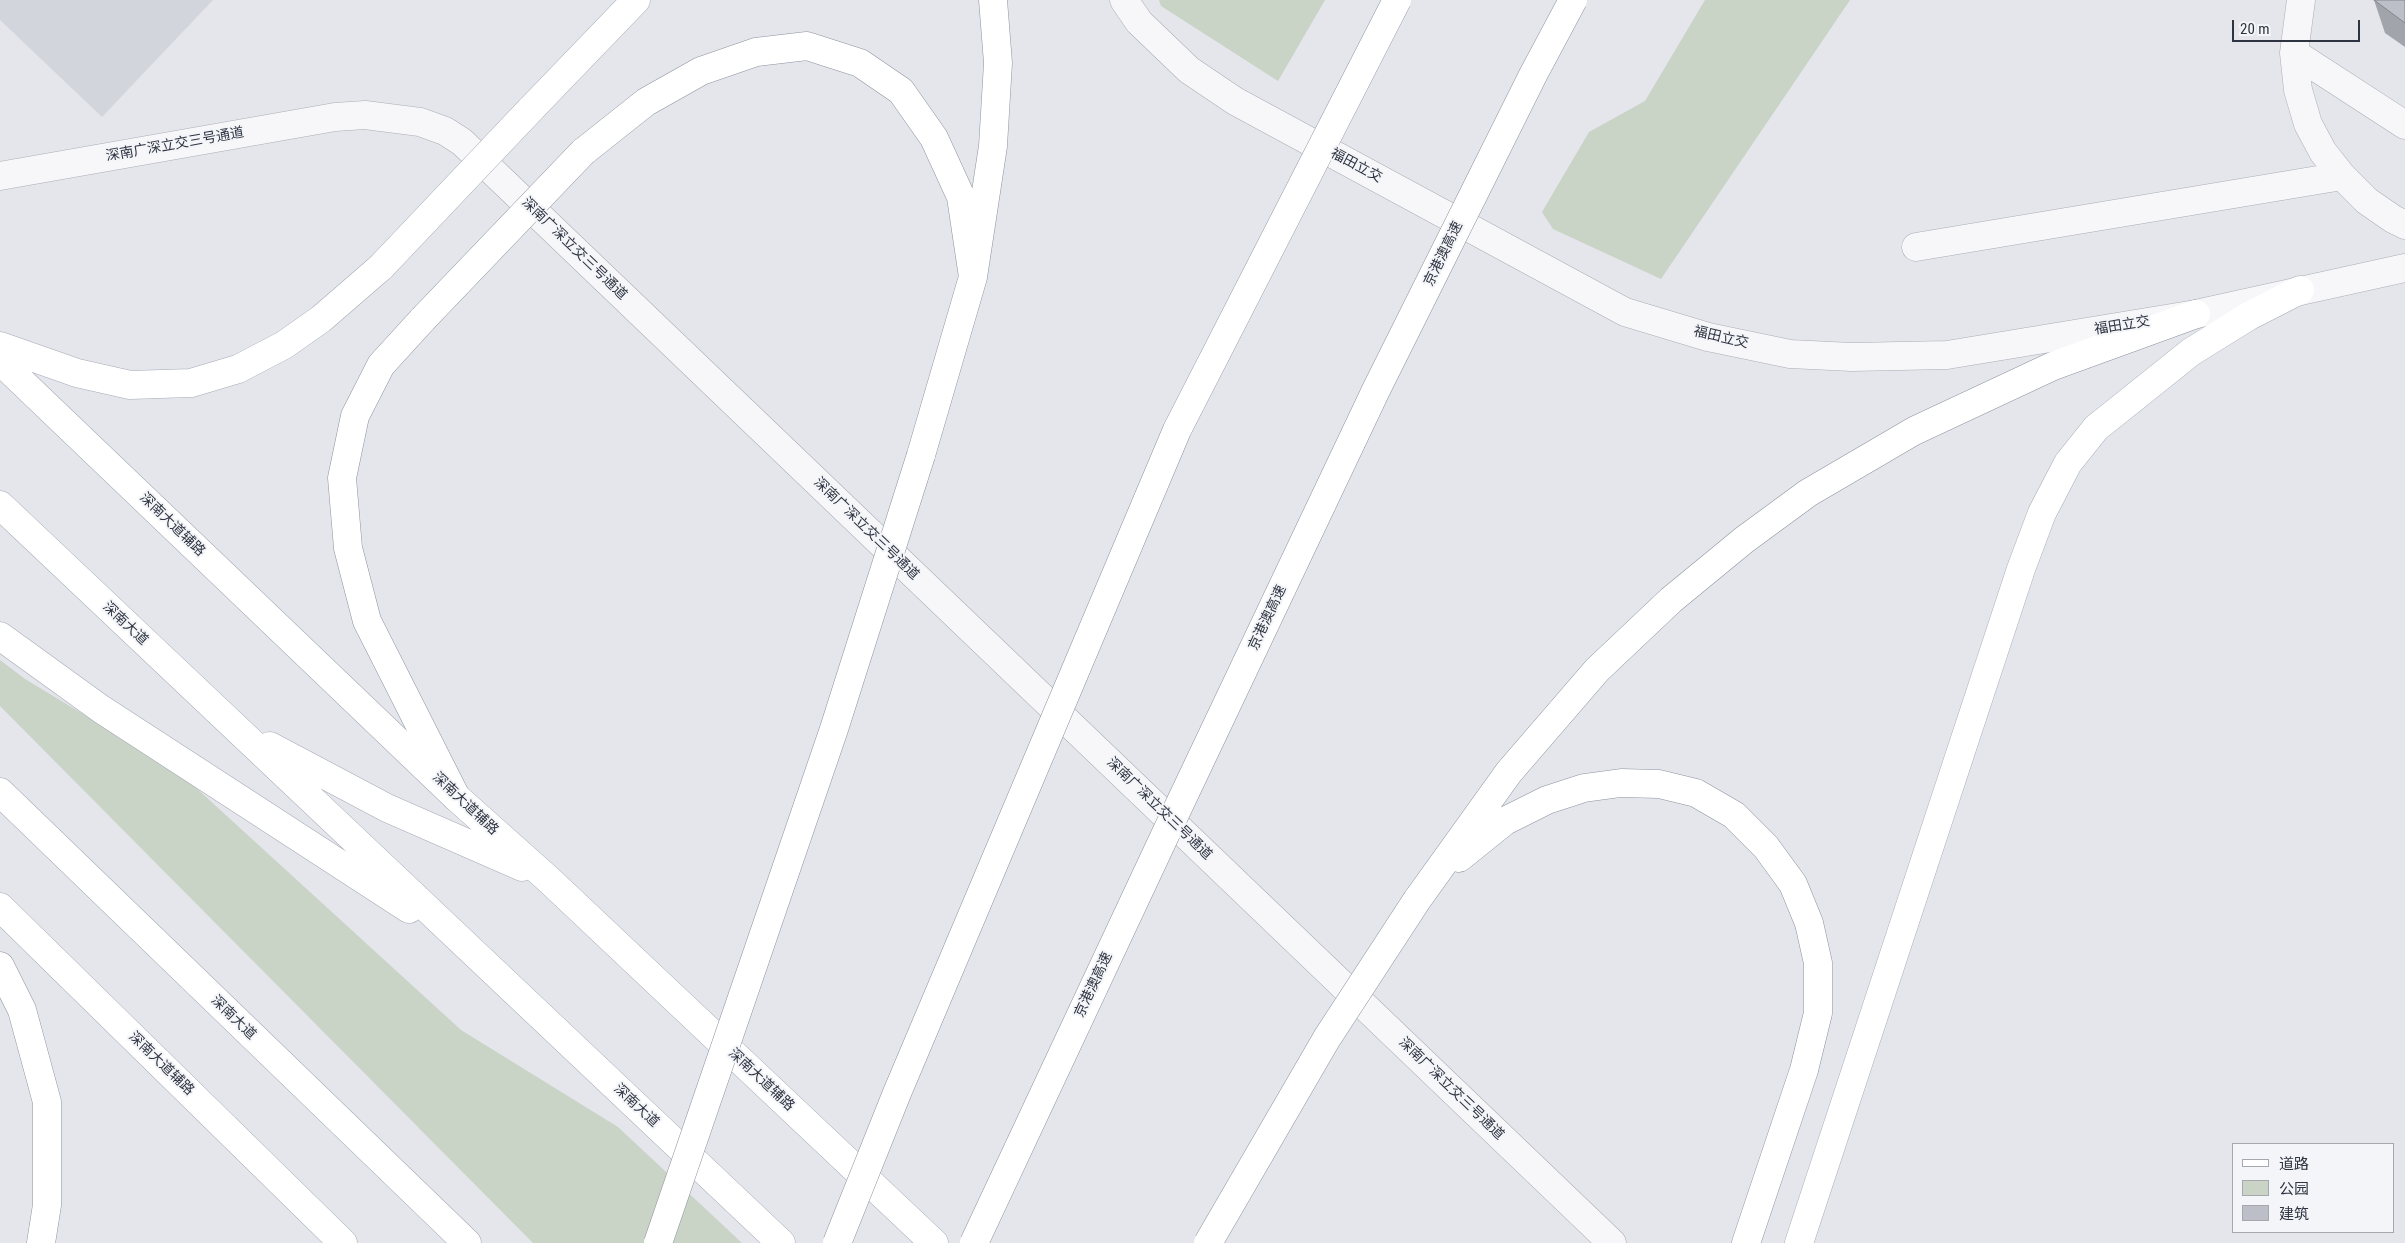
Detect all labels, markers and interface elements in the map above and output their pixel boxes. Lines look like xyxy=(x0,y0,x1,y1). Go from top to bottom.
scale bar xyxy=(2235,10,2362,42)
text: 20 m xyxy=(2240,20,2270,38)
street label: 深南广深立交三号通道 xyxy=(105,125,245,165)
street label: 福田立交 xyxy=(1327,145,1385,187)
street label: 深南广深立交三号通道 xyxy=(518,194,630,304)
street label: 京港澳高速 xyxy=(1421,219,1467,289)
street label: 福田立交 xyxy=(2093,313,2151,339)
street label: 福田立交 xyxy=(1692,324,1750,352)
street label: 深南广深立交三号通道 xyxy=(810,474,922,584)
street label: 深南大道辅路 xyxy=(136,490,208,560)
street label: 京港澳高速 xyxy=(1246,583,1290,653)
street label: 深南大道 xyxy=(99,599,151,649)
street label: 深南广深立交三号通道 xyxy=(1103,754,1215,864)
street label: 深南大道辅路 xyxy=(429,769,501,839)
street label: 京港澳高速 xyxy=(1072,950,1116,1020)
street label: 深南大道 xyxy=(207,993,259,1043)
street label: 深南大道辅路 xyxy=(125,1029,197,1099)
street label: 深南广深立交三号通道 xyxy=(1395,1034,1507,1144)
street label: 深南大道辅路 xyxy=(725,1045,797,1115)
street label: 深南大道 xyxy=(610,1081,662,1131)
legend xyxy=(2232,1143,2395,1233)
text: 道路 xyxy=(2279,1155,2309,1173)
text: 公园 xyxy=(2279,1180,2309,1198)
text: 建筑 xyxy=(2279,1205,2309,1223)

